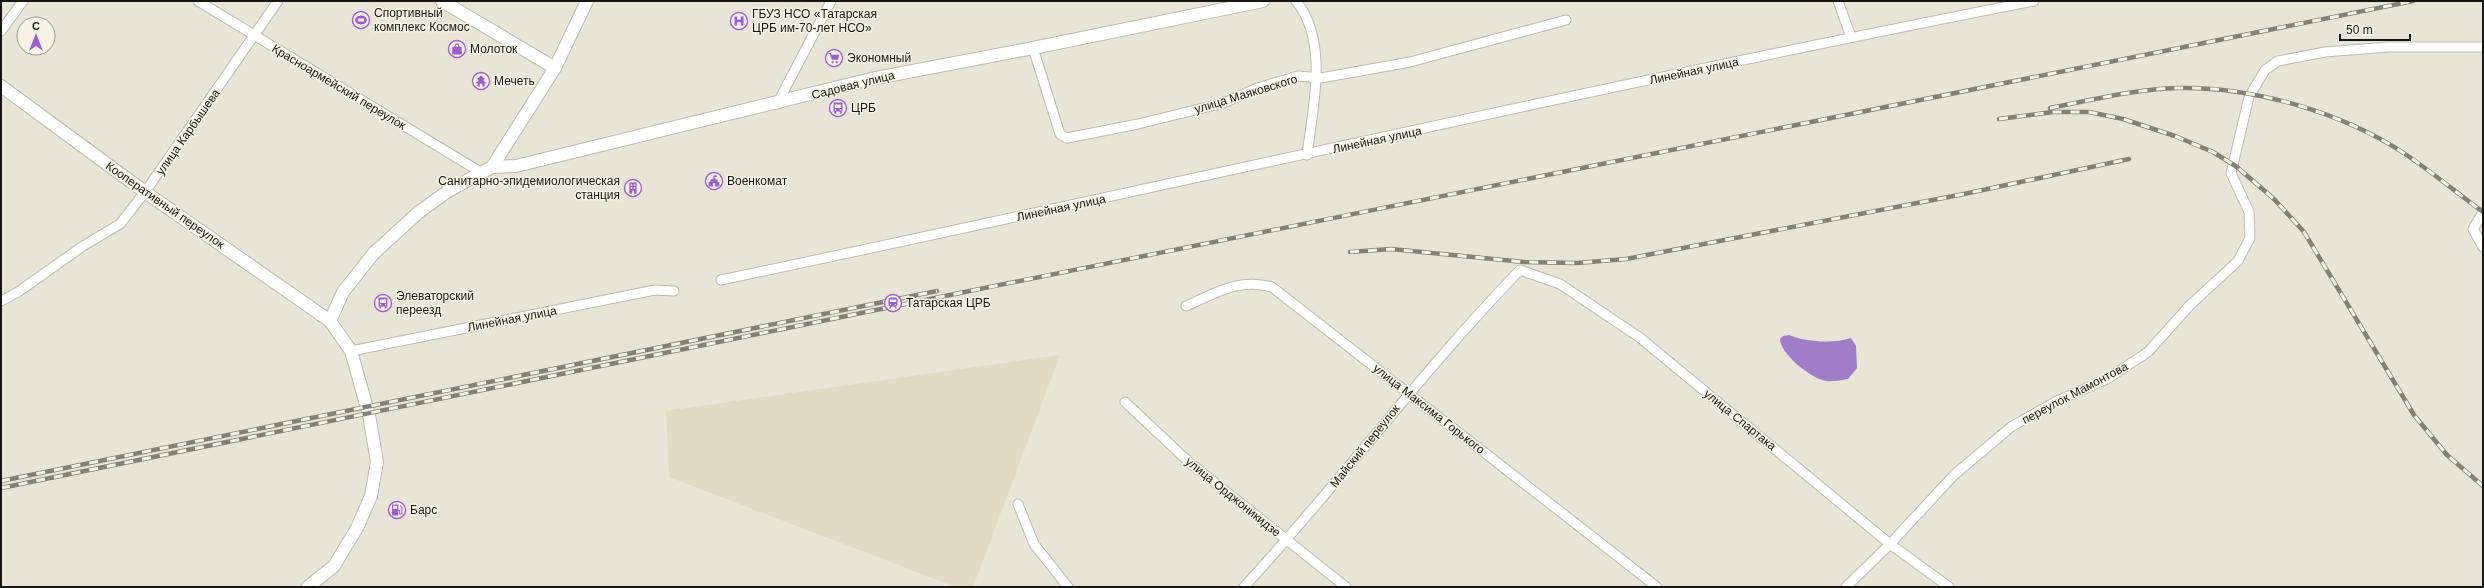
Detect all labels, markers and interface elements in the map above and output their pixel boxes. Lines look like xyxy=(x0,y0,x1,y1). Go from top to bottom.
place label: Спортивный комплекс Космос xyxy=(374,6,470,34)
place label: ГБУЗ НСО «Татарская ЦРБ им-70-лет НСО» xyxy=(752,7,877,35)
sports icon: Спортивный комплекс Космос xyxy=(351,10,371,30)
hospital icon: ГБУЗ НСО «Татарская ЦРБ им-70-лет НСО» xyxy=(729,11,749,31)
north arrow xyxy=(16,16,56,56)
scale bar xyxy=(2340,16,2410,42)
text: С xyxy=(32,20,40,32)
text: 50 m xyxy=(2346,23,2373,37)
shop icon: Молоток xyxy=(447,39,467,59)
street label: Красноармейский переулок xyxy=(269,41,409,133)
place label: Молоток xyxy=(470,42,518,56)
supermarket icon: Экономный xyxy=(824,48,844,68)
place label: Экономный xyxy=(847,51,911,65)
street label: Линейная улица xyxy=(1648,55,1740,87)
street label: Садовая улица xyxy=(810,68,896,102)
temple icon: Мечеть xyxy=(471,71,491,91)
street label: улица Маяковского xyxy=(1193,72,1299,116)
place label: Мечеть xyxy=(494,74,535,88)
street label: улица Карбышева xyxy=(153,86,223,178)
bus stop icon: ЦРБ xyxy=(828,98,848,118)
place label: ЦРБ xyxy=(851,101,876,115)
street label: Линейная улица xyxy=(1331,124,1423,156)
street label: Кооперативный переулок xyxy=(103,159,228,252)
public building icon: Военкомат xyxy=(704,171,724,191)
place label: Санитарно-эпидемиологическая станция xyxy=(438,174,620,202)
place label: Военкомат xyxy=(727,174,788,188)
building icon: Санитарно-эпидемиологическая станция xyxy=(623,178,643,198)
street label: Линейная улица xyxy=(1015,192,1107,224)
place label: Элеваторский переезд xyxy=(396,289,474,317)
bus stop icon: Элеваторский переезд xyxy=(373,293,393,313)
station icon: Татарская ЦРБ xyxy=(883,293,903,313)
place label: Татарская ЦРБ xyxy=(906,296,991,310)
street label: Линейная улица xyxy=(466,303,558,335)
street label: переулок Мамонтова xyxy=(2020,359,2131,427)
street label: улица Максима Горького xyxy=(1370,361,1488,457)
street label: улица Спартака xyxy=(1701,387,1779,454)
street label: Майский переулок xyxy=(1327,401,1403,490)
street label: улица Орджоникидзе xyxy=(1183,454,1284,540)
fuel station icon: Барс xyxy=(387,500,407,520)
place label: Барс xyxy=(410,503,437,517)

